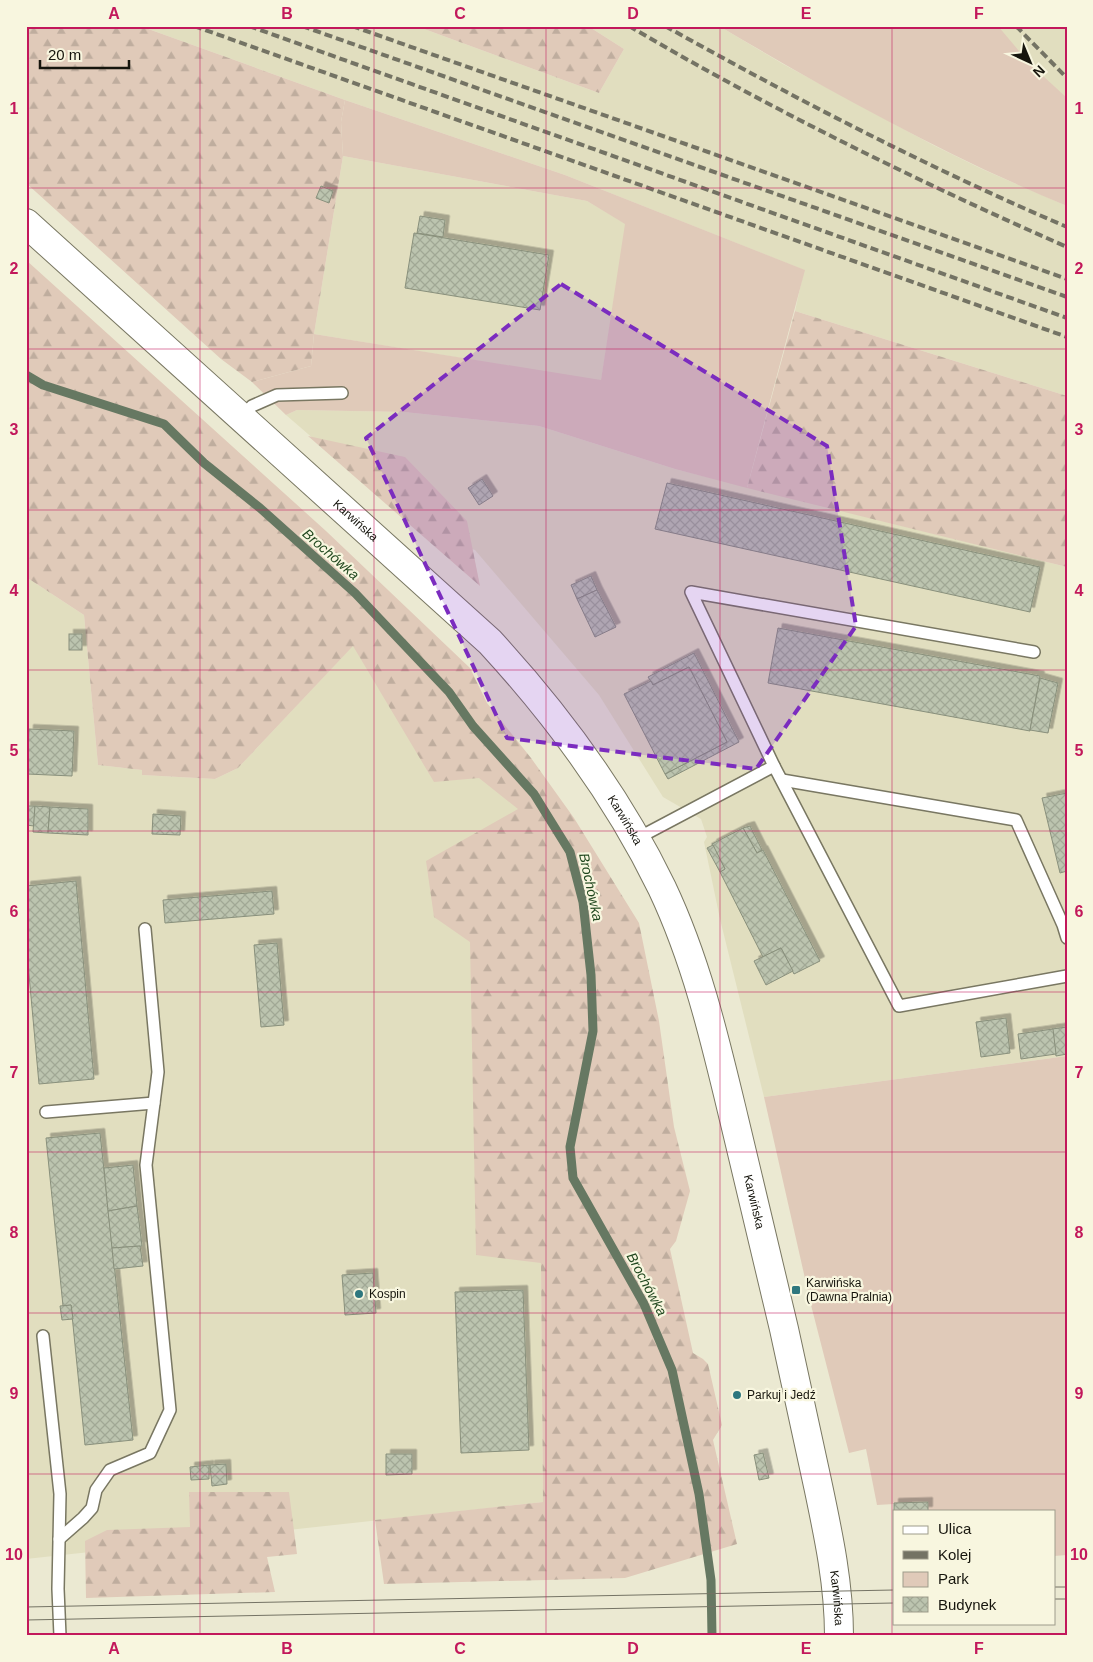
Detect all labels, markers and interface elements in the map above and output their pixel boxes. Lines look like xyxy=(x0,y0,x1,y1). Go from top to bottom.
text: A xyxy=(108,5,120,22)
text: B xyxy=(281,5,293,22)
text: C xyxy=(454,5,466,22)
text: D xyxy=(627,5,639,22)
text: E xyxy=(801,5,812,22)
text: F xyxy=(974,5,984,22)
scale bar xyxy=(40,38,129,70)
north arrow xyxy=(1006,38,1056,88)
text: 20 m xyxy=(48,46,81,63)
text: N xyxy=(1030,62,1048,81)
text: 1 xyxy=(10,100,19,117)
text: 1 xyxy=(1075,100,1084,117)
text: 2 xyxy=(10,260,19,277)
text: 2 xyxy=(1075,260,1084,277)
text: 3 xyxy=(10,421,19,438)
text: 3 xyxy=(1075,421,1084,438)
street label: Karwińska xyxy=(330,497,381,545)
water label: Brochówka xyxy=(300,525,363,583)
text: 4 xyxy=(10,582,19,599)
text: 4 xyxy=(1075,582,1084,599)
text: 5 xyxy=(10,742,19,759)
text: 5 xyxy=(1075,742,1084,759)
street label: Karwińska xyxy=(605,793,645,848)
water label: Brochówka xyxy=(576,851,606,923)
text: 6 xyxy=(10,903,19,920)
text: 6 xyxy=(1075,903,1084,920)
text: 7 xyxy=(10,1064,19,1081)
text: 7 xyxy=(1075,1064,1084,1081)
street label: Karwińska xyxy=(741,1173,767,1231)
text: 8 xyxy=(10,1224,19,1241)
text: 8 xyxy=(1075,1224,1084,1241)
water label: Brochówka xyxy=(624,1250,670,1319)
place label: Karwińska (Dawna Pralnia) xyxy=(806,1276,892,1304)
marker: Karwińska (Dawna Pralnia) xyxy=(790,1284,802,1296)
place label: Kospin xyxy=(369,1287,406,1301)
marker: Kospin xyxy=(353,1288,365,1300)
text: 9 xyxy=(10,1385,19,1402)
text: 9 xyxy=(1075,1385,1084,1402)
place label: Parkuj i Jedź xyxy=(747,1388,816,1402)
marker: Parkuj i Jedź xyxy=(731,1389,743,1401)
legend xyxy=(893,1510,1056,1624)
text: Ulica xyxy=(938,1520,972,1537)
text: 10 xyxy=(5,1546,23,1563)
text: Kolej xyxy=(938,1546,971,1563)
text: 10 xyxy=(1070,1546,1088,1563)
street label: Karwińska xyxy=(827,1569,846,1626)
text: Park xyxy=(938,1570,969,1587)
text: Budynek xyxy=(938,1596,997,1613)
text: A xyxy=(108,1640,120,1657)
text: B xyxy=(281,1640,293,1657)
text: C xyxy=(454,1640,466,1657)
text: D xyxy=(627,1640,639,1657)
text: E xyxy=(801,1640,812,1657)
text: F xyxy=(974,1640,984,1657)

